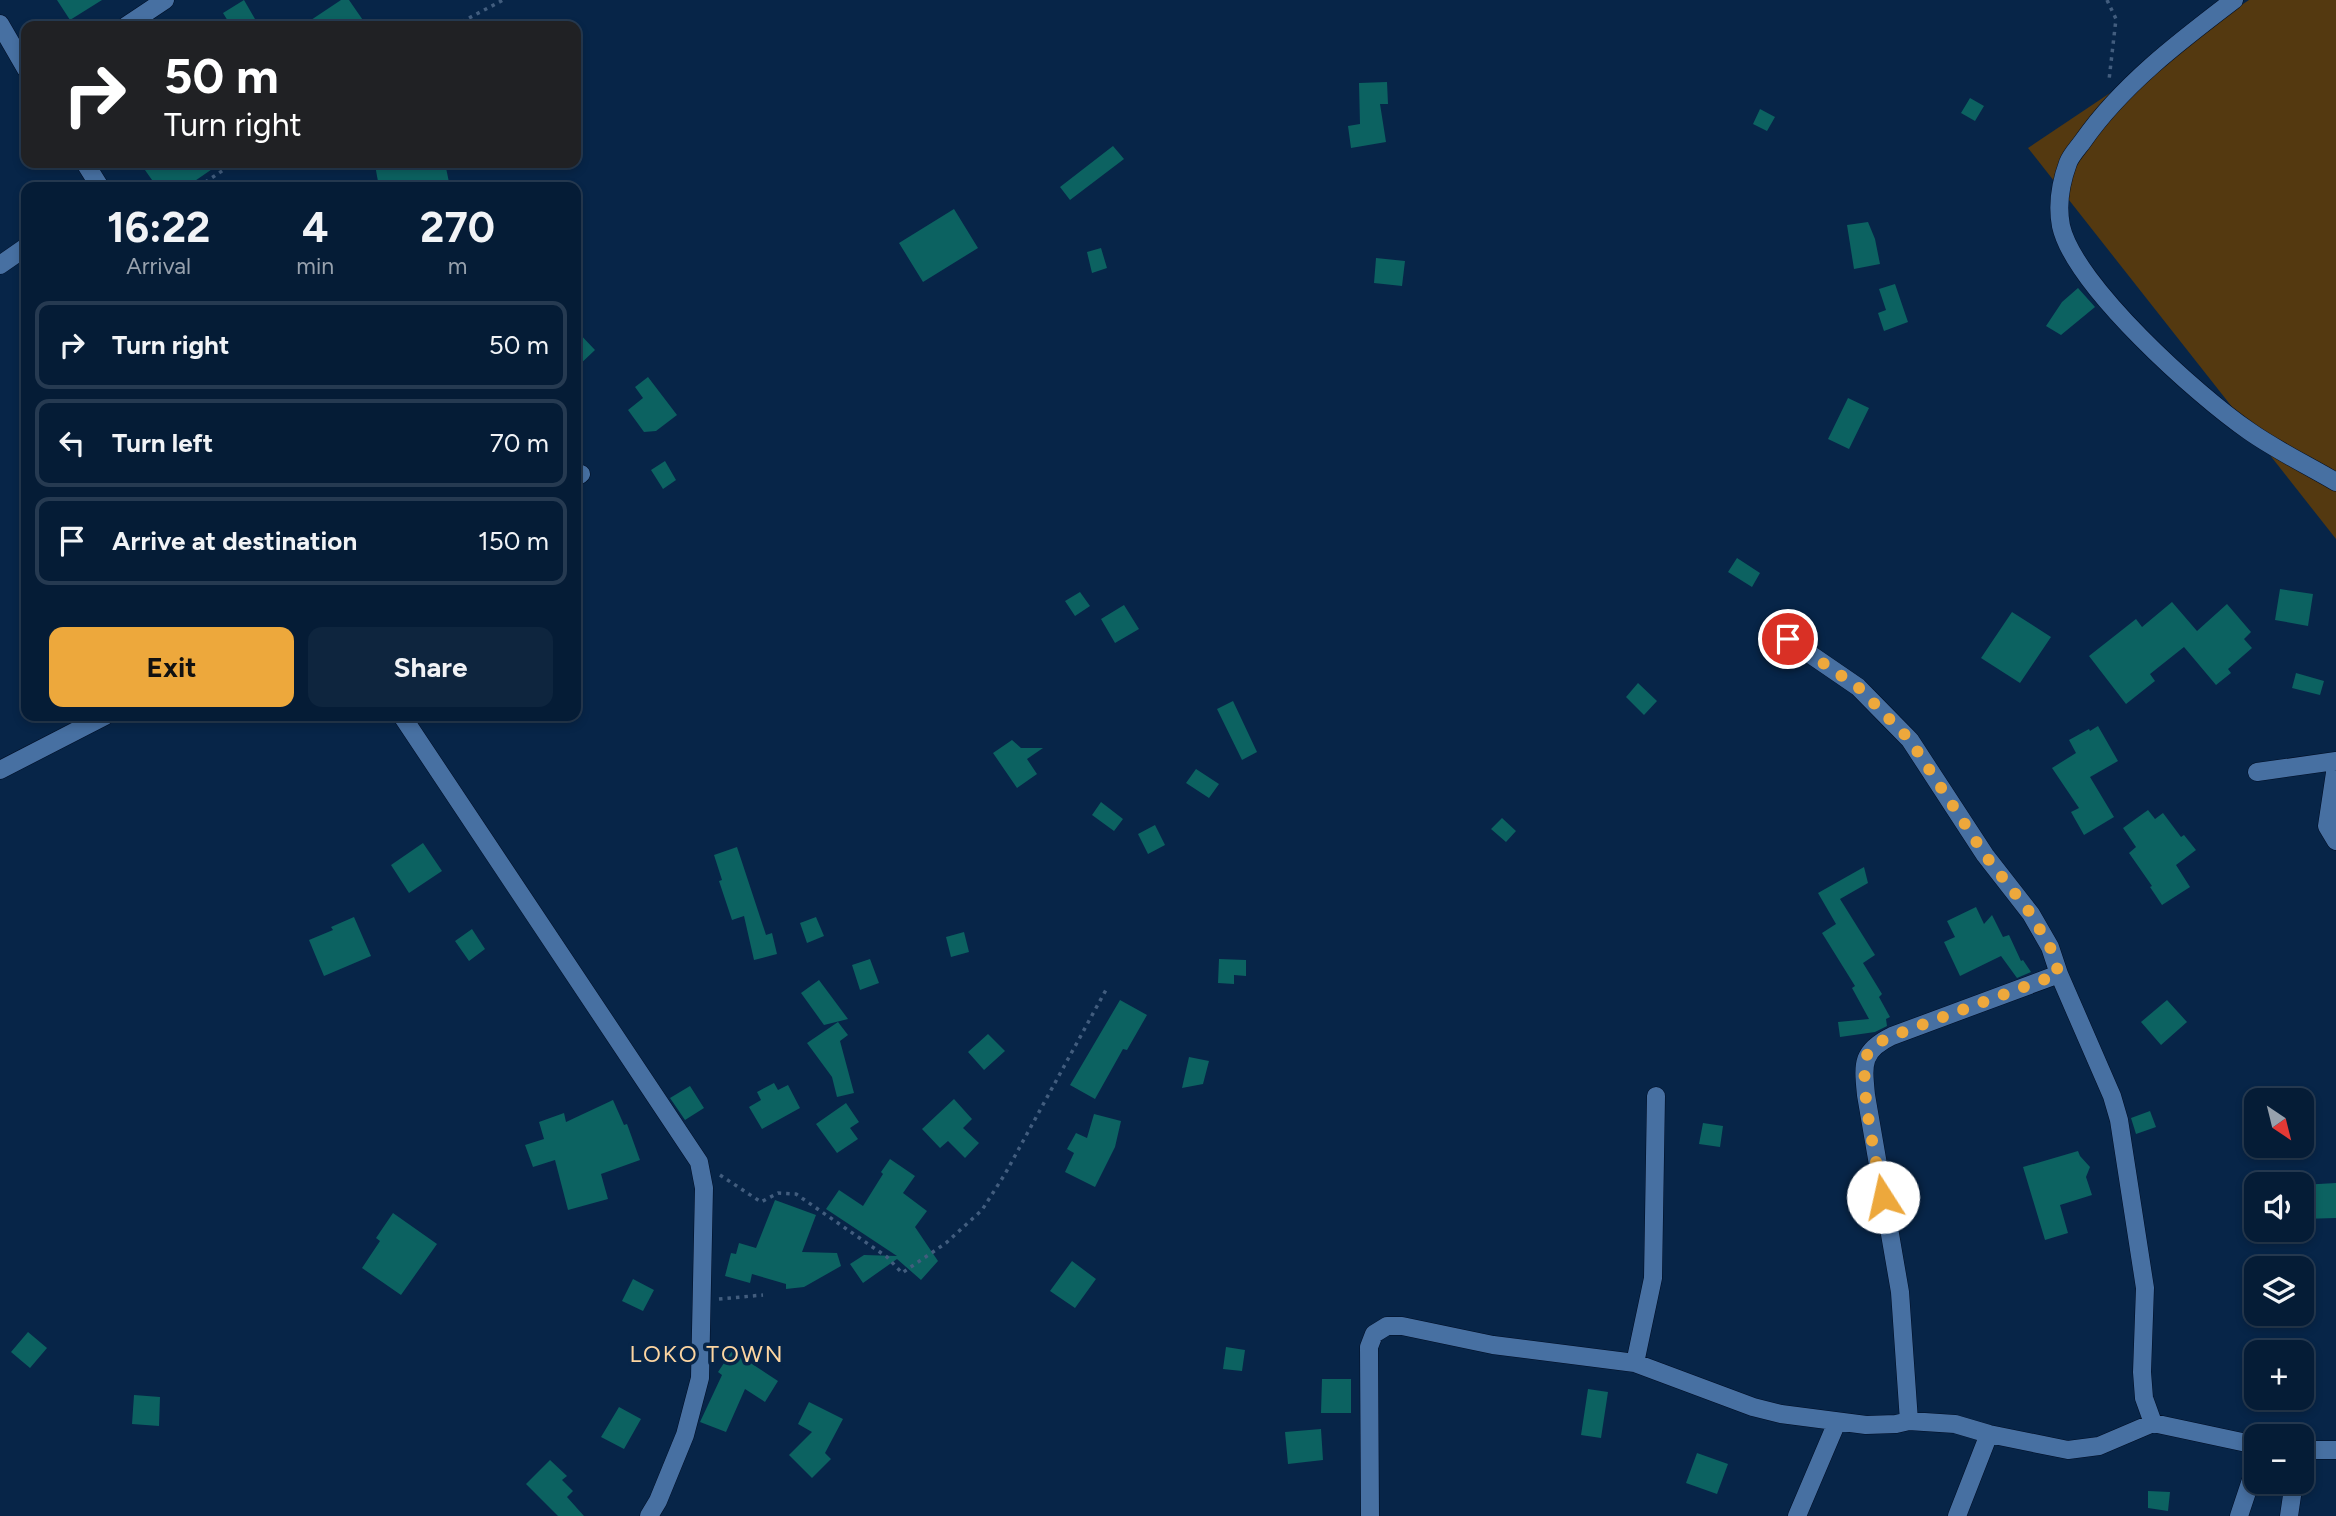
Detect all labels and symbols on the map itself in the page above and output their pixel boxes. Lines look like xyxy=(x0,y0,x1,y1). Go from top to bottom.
pin xyxy=(1758,609,1818,669)
north arrow xyxy=(2244,1088,2314,1158)
position arrow xyxy=(1846,1160,1920,1234)
district label: LOKO TOWN xyxy=(629,1340,785,1368)

